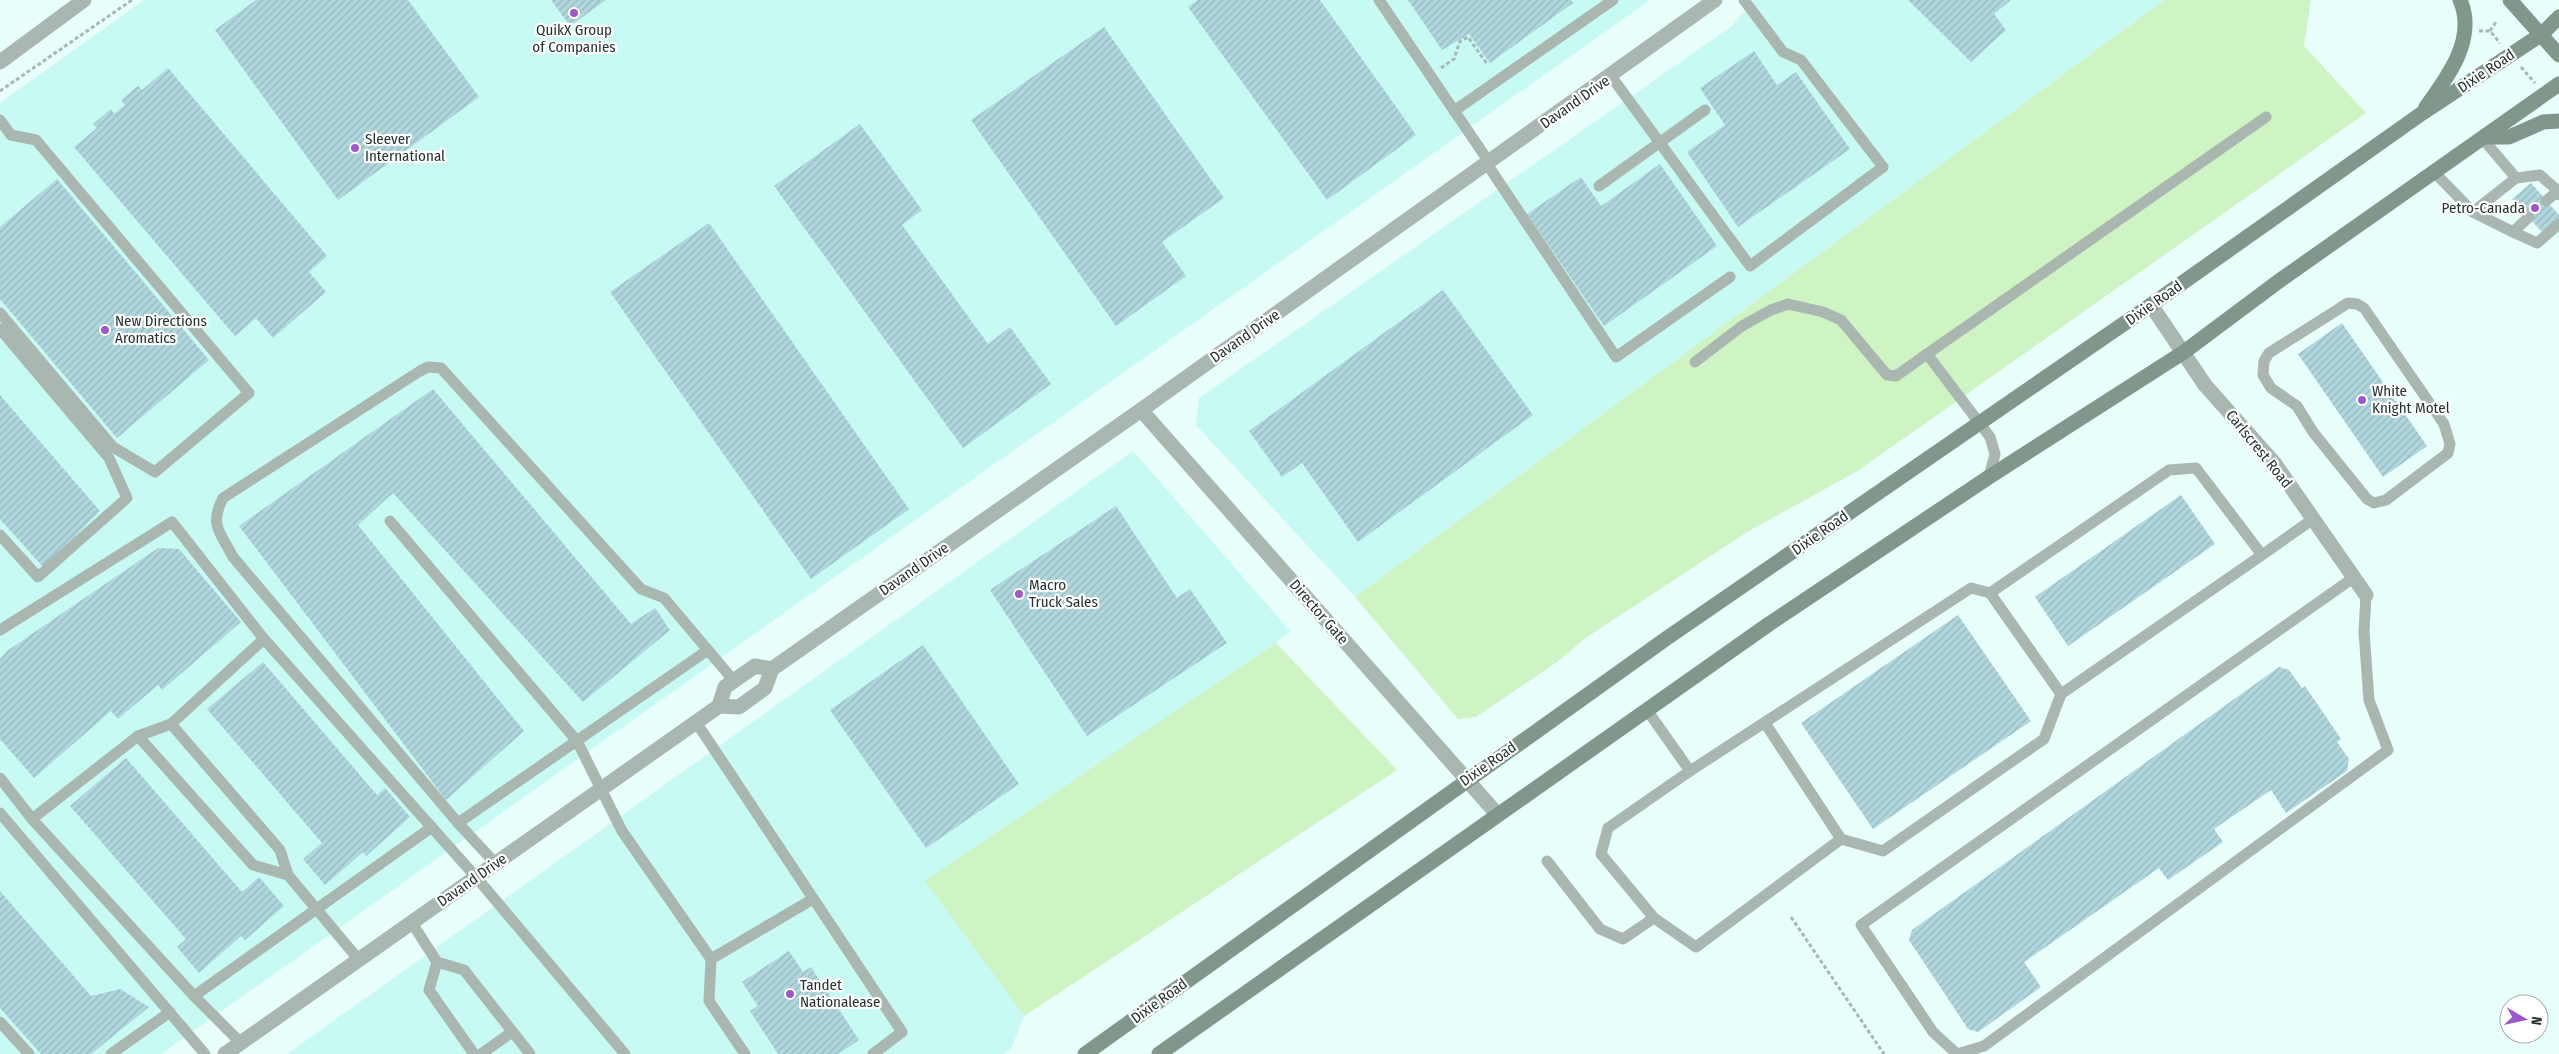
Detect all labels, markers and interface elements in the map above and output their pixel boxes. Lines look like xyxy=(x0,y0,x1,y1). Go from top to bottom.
marker: QuikX Group of Companies xyxy=(568,7,580,19)
place label: QuikX Group of Companies xyxy=(532,21,616,56)
street label: Dixie Road xyxy=(2454,45,2518,97)
street label: Davand Drive xyxy=(1537,71,1613,133)
place label: Sleever International xyxy=(365,130,445,165)
marker: Sleever International xyxy=(349,142,361,154)
place label: Petro-Canada xyxy=(2442,199,2525,217)
marker: Petro-Canada xyxy=(2529,202,2541,214)
street label: Dixie Road xyxy=(2122,277,2186,329)
street label: Davand Drive xyxy=(1207,305,1283,367)
place label: New Directions Aromatics xyxy=(115,312,207,347)
marker: New Directions Aromatics xyxy=(99,324,111,336)
place label: White Knight Motel xyxy=(2372,382,2450,417)
marker: White Knight Motel xyxy=(2356,394,2368,406)
street label: Carlscrest Road xyxy=(2222,406,2296,492)
street label: Dixie Road xyxy=(1788,507,1852,559)
street label: Davand Drive xyxy=(876,538,952,600)
place label: Macro Truck Sales xyxy=(1029,576,1098,611)
street label: Director Gate xyxy=(1286,576,1352,648)
marker: Macro Truck Sales xyxy=(1013,588,1025,600)
street label: Dixie Road xyxy=(1456,738,1520,790)
street label: Davand Drive xyxy=(434,849,510,911)
street label: Dixie Road xyxy=(1127,975,1191,1027)
place label: Tandet Nationalease xyxy=(800,976,880,1011)
marker: Tandet Nationalease xyxy=(784,988,796,1000)
north arrow xyxy=(2499,994,2549,1044)
text: N xyxy=(2527,1015,2545,1026)

